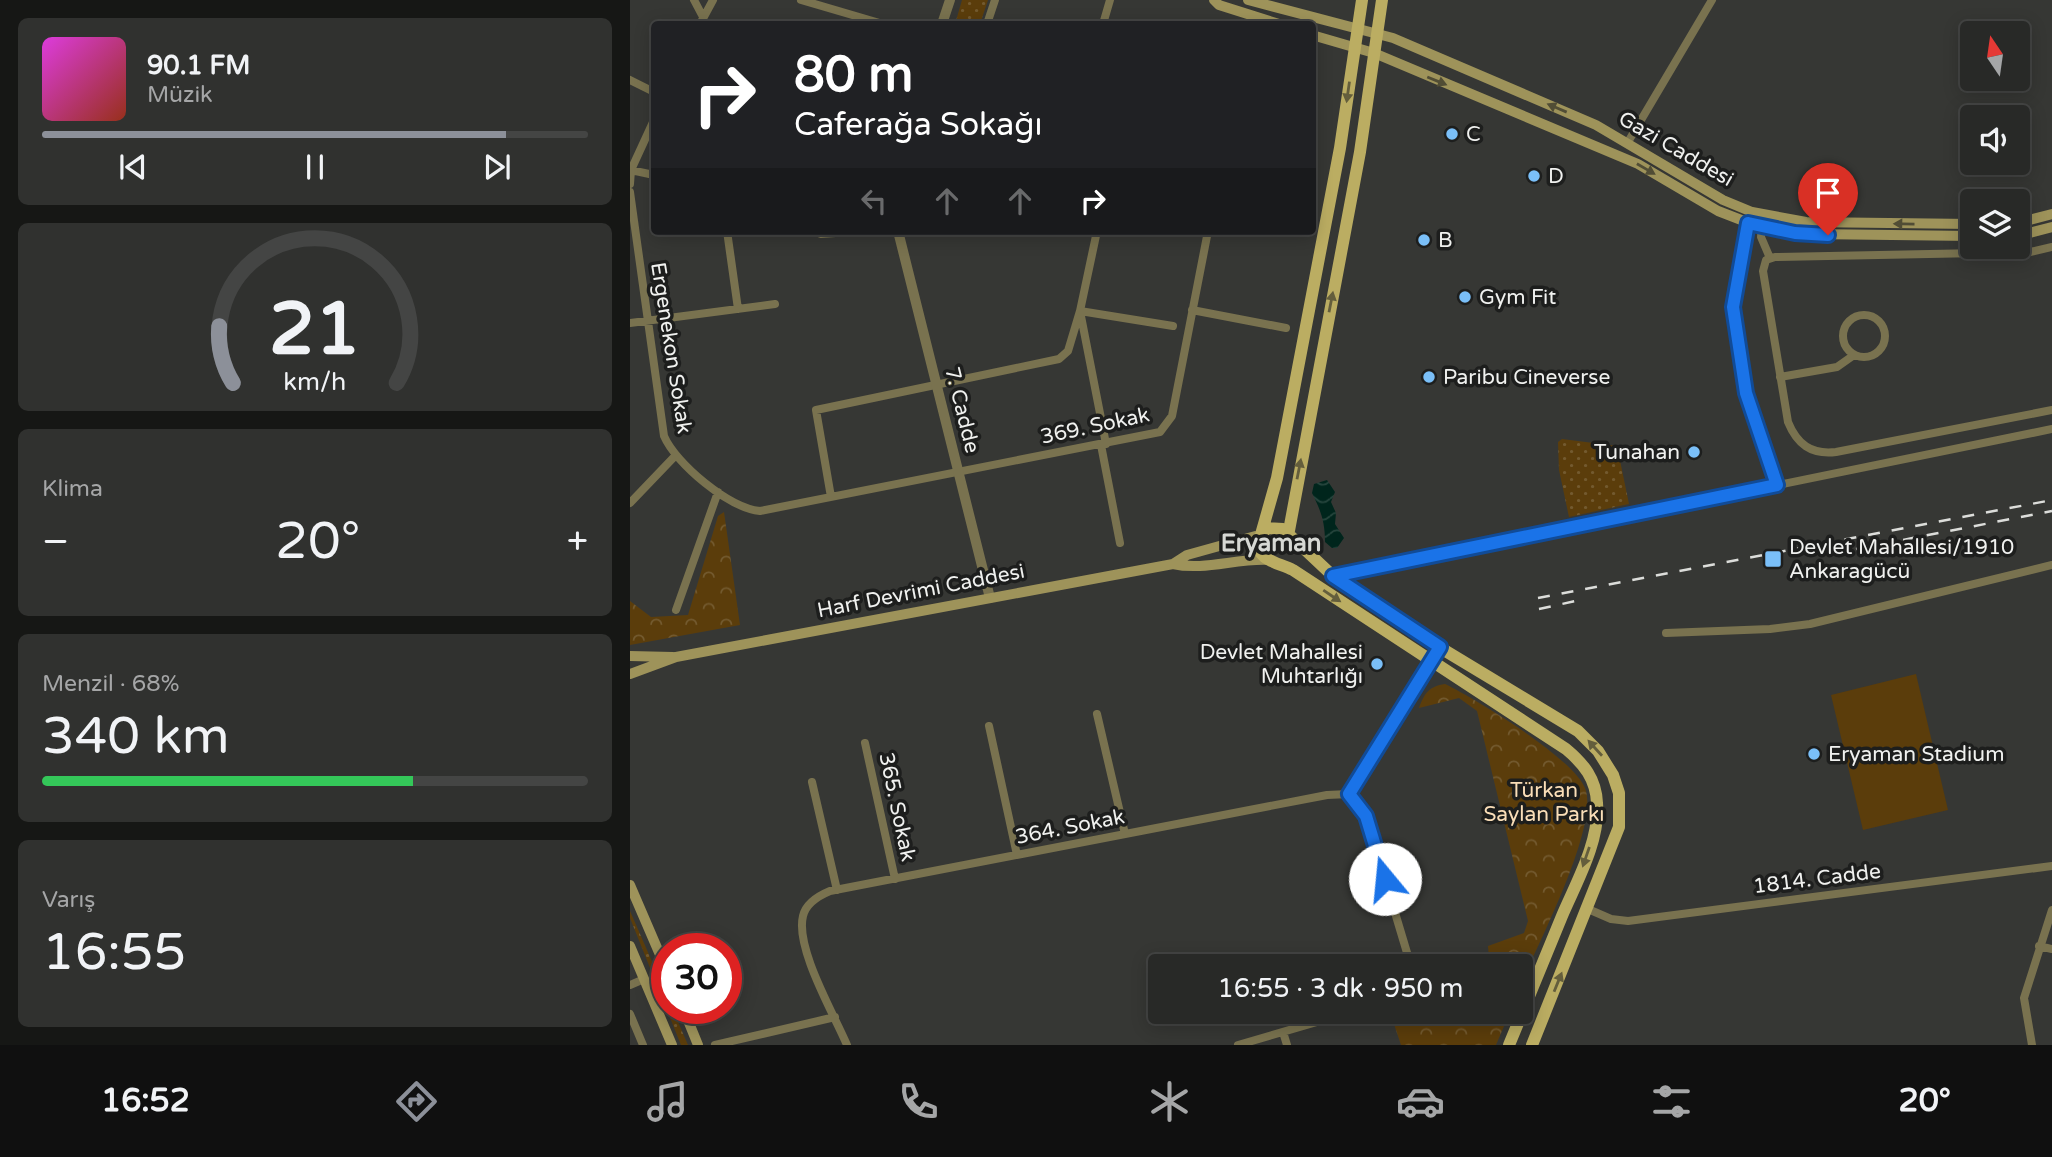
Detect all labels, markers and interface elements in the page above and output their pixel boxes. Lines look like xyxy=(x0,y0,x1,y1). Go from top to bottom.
north arrow xyxy=(1960,21,2030,91)
map controls xyxy=(1960,21,2030,259)
text: 80 m xyxy=(794,46,913,105)
icon: right xyxy=(679,49,770,140)
text: 90.1 FM xyxy=(147,50,250,81)
one-way arrow xyxy=(1426,75,1447,86)
text: Müzik xyxy=(147,81,213,109)
one-way arrow xyxy=(1342,81,1353,103)
one-way arrow xyxy=(1547,102,1568,113)
button: sound xyxy=(1960,105,2030,175)
text: Caferağa Sokağı xyxy=(794,106,1042,144)
street label: Gazi Caddesi xyxy=(1614,106,1738,192)
place label: C xyxy=(1466,122,1481,147)
marker: C xyxy=(1444,126,1460,142)
icon: previous xyxy=(114,148,152,186)
icon: pause xyxy=(296,148,334,186)
icon: next xyxy=(478,148,516,186)
one-way arrow xyxy=(1637,163,1656,175)
pin xyxy=(1798,163,1858,235)
place label: D xyxy=(1548,164,1564,189)
marker: D xyxy=(1526,168,1542,184)
icon: arrive xyxy=(1809,174,1847,212)
icon: left xyxy=(855,182,893,220)
icon: ahead xyxy=(928,182,966,220)
icon: ahead xyxy=(1001,182,1039,220)
icon: right xyxy=(1074,182,1112,220)
button: layers xyxy=(1960,189,2030,259)
one-way arrow xyxy=(1893,218,1915,230)
place label: B xyxy=(1438,228,1453,253)
marker: B xyxy=(1416,232,1432,248)
street label: Ergenekon Sokak xyxy=(645,260,697,436)
place label: Gym Fit xyxy=(1479,285,1556,310)
text: 21 xyxy=(269,287,361,375)
marker: Gym Fit xyxy=(1457,289,1473,305)
one-way arrow xyxy=(1326,291,1337,313)
street label: 7. Cadde xyxy=(939,364,985,456)
place label: Paribu Cineverse xyxy=(1443,365,1610,390)
text: km/h xyxy=(284,367,346,397)
marker: Paribu Cineverse xyxy=(1421,369,1437,385)
street label: 369. Sokak xyxy=(1038,402,1152,450)
place label: Tunahan xyxy=(1594,440,1680,465)
marker: Tunahan xyxy=(1686,444,1702,460)
one-way arrow xyxy=(1294,458,1305,480)
text: Klima xyxy=(42,475,103,503)
text: 20° xyxy=(275,510,360,573)
text: − xyxy=(42,519,69,565)
text: + xyxy=(567,519,588,565)
district label: Eryaman xyxy=(1221,529,1321,558)
place label: Devlet Mahallesi/1910 Ankaragücü xyxy=(1789,535,2014,584)
marker: Devlet Mahallesi/1910 Ankaragücü xyxy=(1763,549,1783,569)
street label: Harf Devrimi Caddesi xyxy=(815,559,1027,623)
one-way arrow xyxy=(1323,589,1342,602)
place label: Devlet Mahallesi Muhtarlığı xyxy=(1200,640,1363,689)
marker: Devlet Mahallesi Muhtarlığı xyxy=(1369,656,1385,672)
text: Menzil · 68% xyxy=(42,670,179,698)
text: 340 km xyxy=(42,705,230,768)
one-way arrow xyxy=(1587,739,1603,757)
place label: Eryaman Stadium xyxy=(1828,742,2004,767)
marker: Eryaman Stadium xyxy=(1806,746,1822,762)
street label: 365. Sokak xyxy=(873,750,921,864)
park label: Türkan Saylan Parkı xyxy=(1483,778,1605,827)
street label: 364. Sokak xyxy=(1013,804,1127,850)
position arrow xyxy=(1348,842,1422,916)
one-way arrow xyxy=(1580,846,1591,867)
street label: 1814. Cadde xyxy=(1752,859,1882,899)
text: Varış xyxy=(42,886,95,914)
text: 16:55 xyxy=(42,921,186,984)
speed limit sign: 30 xyxy=(651,933,742,1024)
one-way arrow xyxy=(1553,971,1564,992)
text: 16:55 · 3 dk · 950 m xyxy=(1218,973,1463,1004)
icon: directions xyxy=(392,1077,441,1126)
icon: music xyxy=(643,1077,692,1126)
icon: phone xyxy=(894,1077,943,1126)
icon: climate xyxy=(1145,1077,1194,1126)
icon: car xyxy=(1396,1077,1445,1126)
icon: filters xyxy=(1647,1077,1696,1126)
text: 16:52 xyxy=(101,1082,190,1120)
text: 20° xyxy=(1899,1082,1951,1120)

